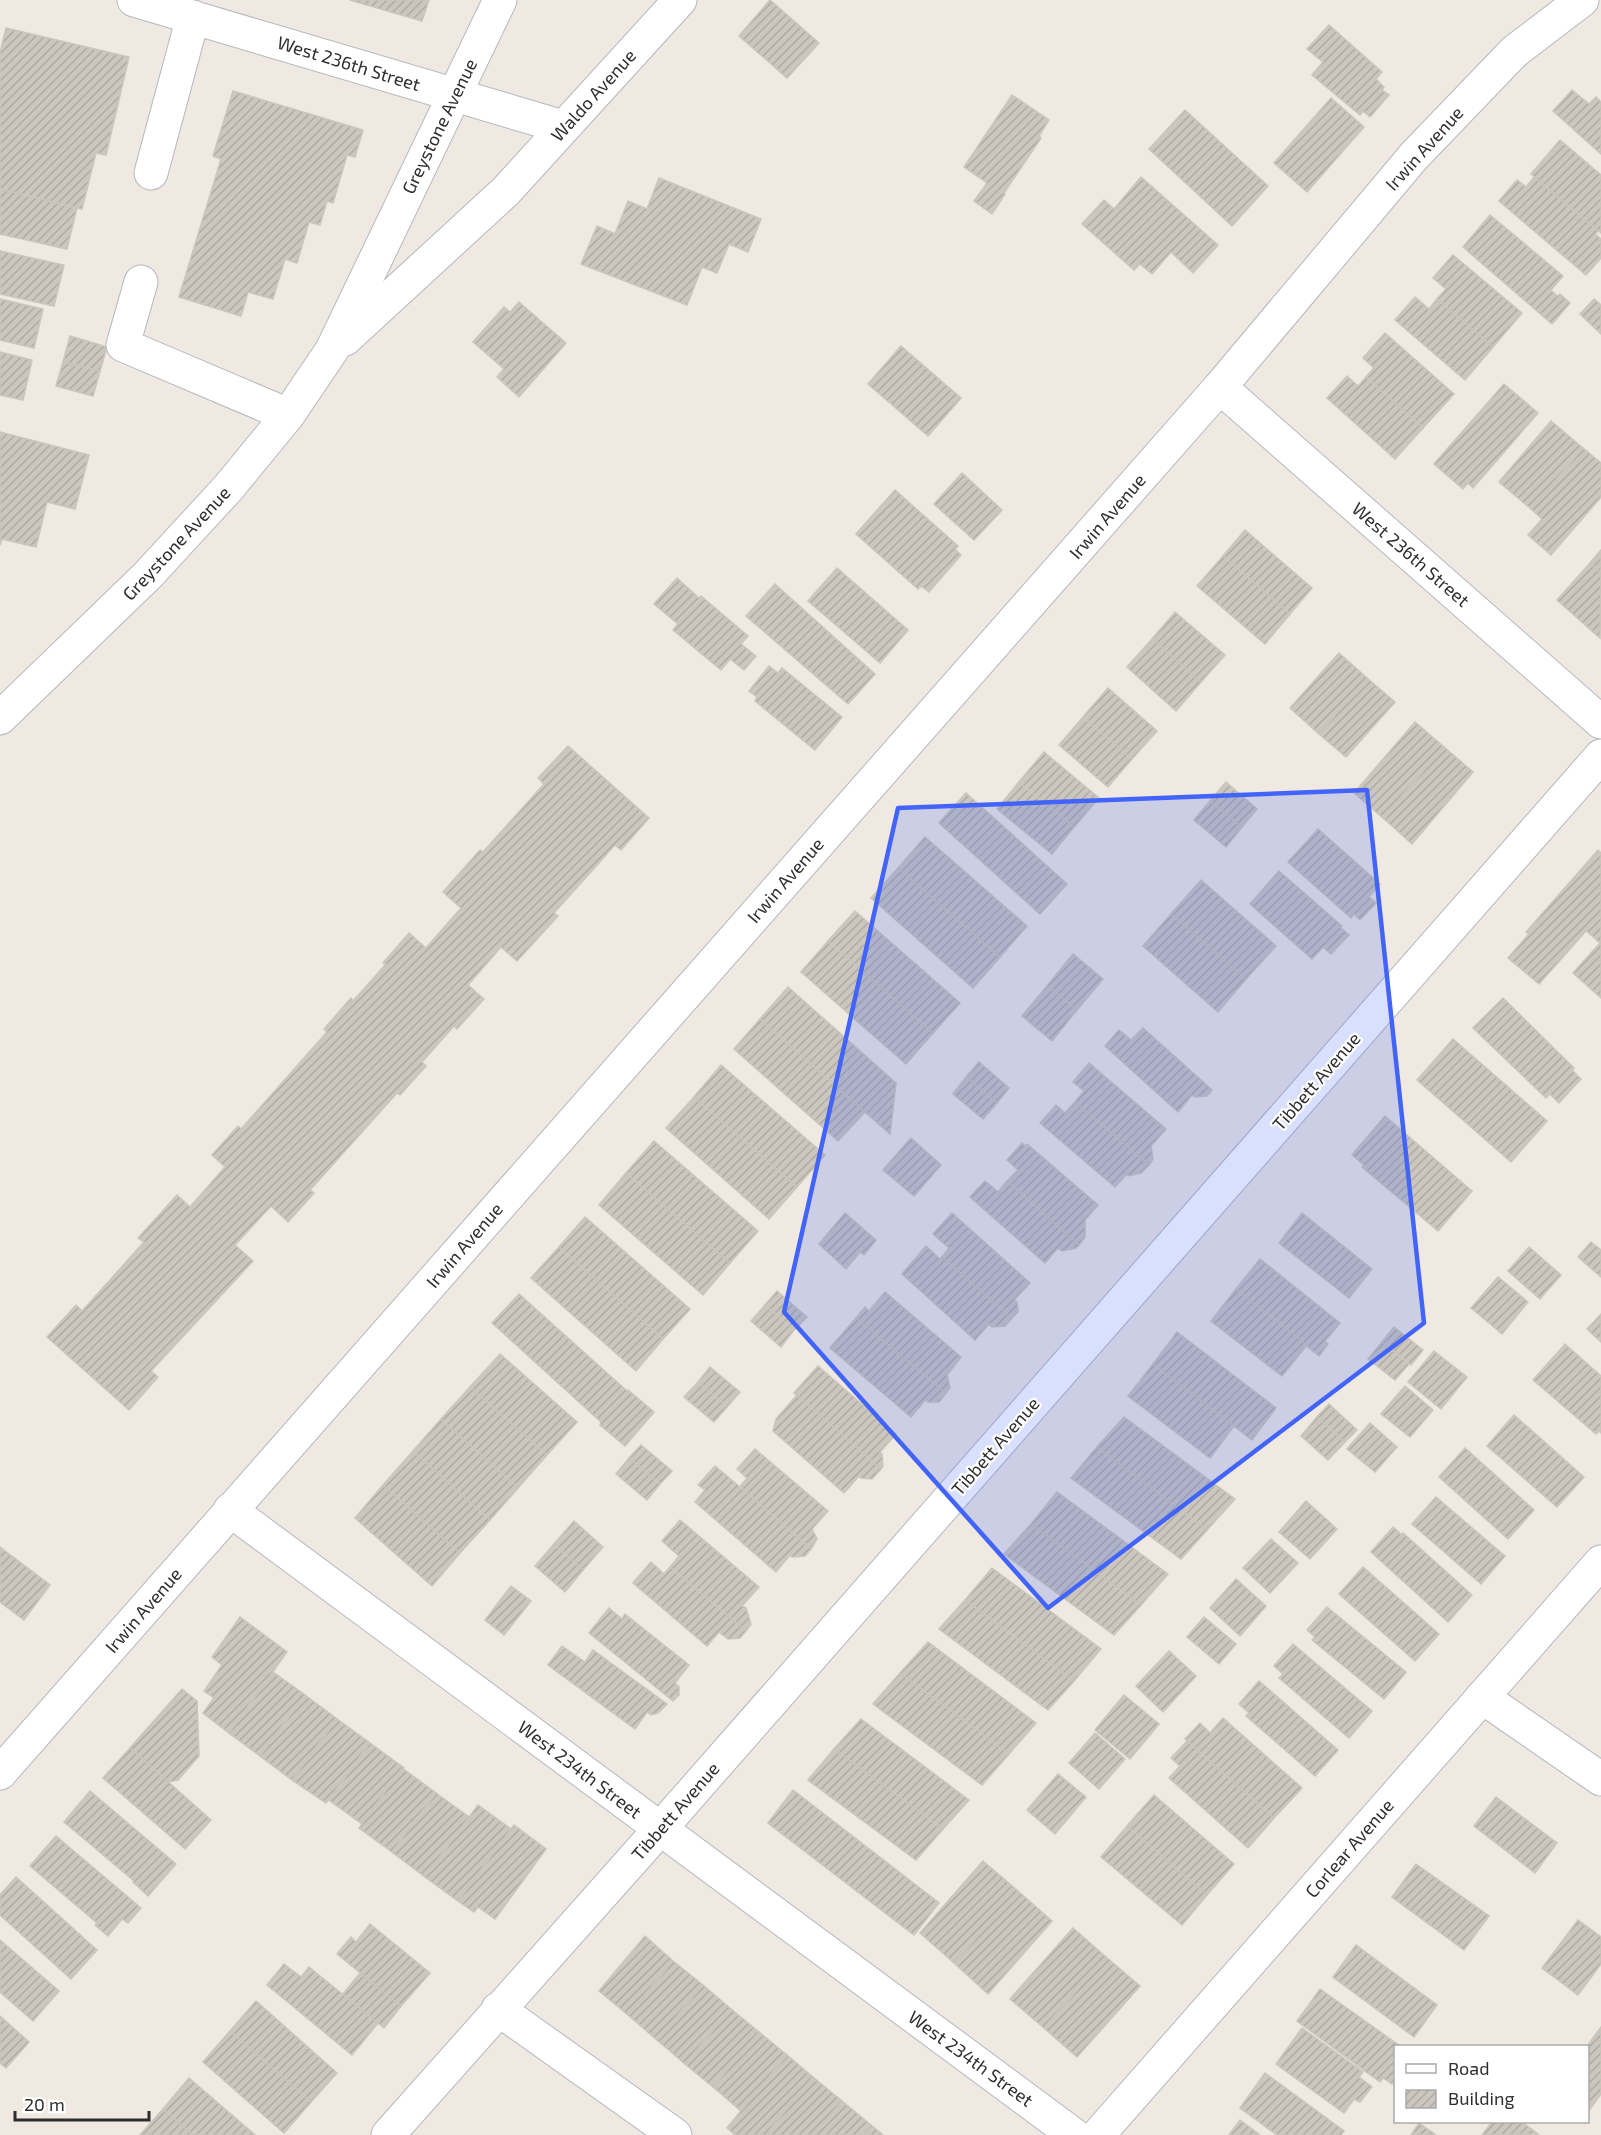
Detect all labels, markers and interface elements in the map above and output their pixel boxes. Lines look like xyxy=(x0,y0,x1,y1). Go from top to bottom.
street label: West 236th Street xyxy=(275,31,423,95)
street label: Waldo Avenue xyxy=(546,44,640,146)
street label: Greystone Avenue xyxy=(397,55,481,197)
street label: Irwin Avenue xyxy=(1380,101,1468,195)
street label: Irwin Avenue xyxy=(1064,469,1150,563)
street label: Greystone Avenue xyxy=(118,481,234,605)
street label: West 236th Street xyxy=(1348,497,1474,611)
street label: Irwin Avenue xyxy=(742,833,828,927)
street label: Tibbett Avenue xyxy=(1267,1027,1365,1135)
street label: Irwin Avenue xyxy=(421,1198,507,1292)
street label: Tibbett Avenue xyxy=(946,1392,1044,1500)
street label: Irwin Avenue xyxy=(100,1563,186,1657)
street label: West 234th Street xyxy=(514,1715,646,1823)
street label: Tibbett Avenue xyxy=(626,1757,724,1865)
street label: Corlear Avenue xyxy=(1300,1794,1398,1902)
street label: West 234th Street xyxy=(904,2005,1038,2111)
legend xyxy=(1394,2045,1589,2123)
text: Road xyxy=(1448,2057,1489,2079)
scale bar xyxy=(15,2084,148,2122)
text: Building xyxy=(1448,2087,1515,2109)
text: 20 m xyxy=(24,2093,65,2115)

